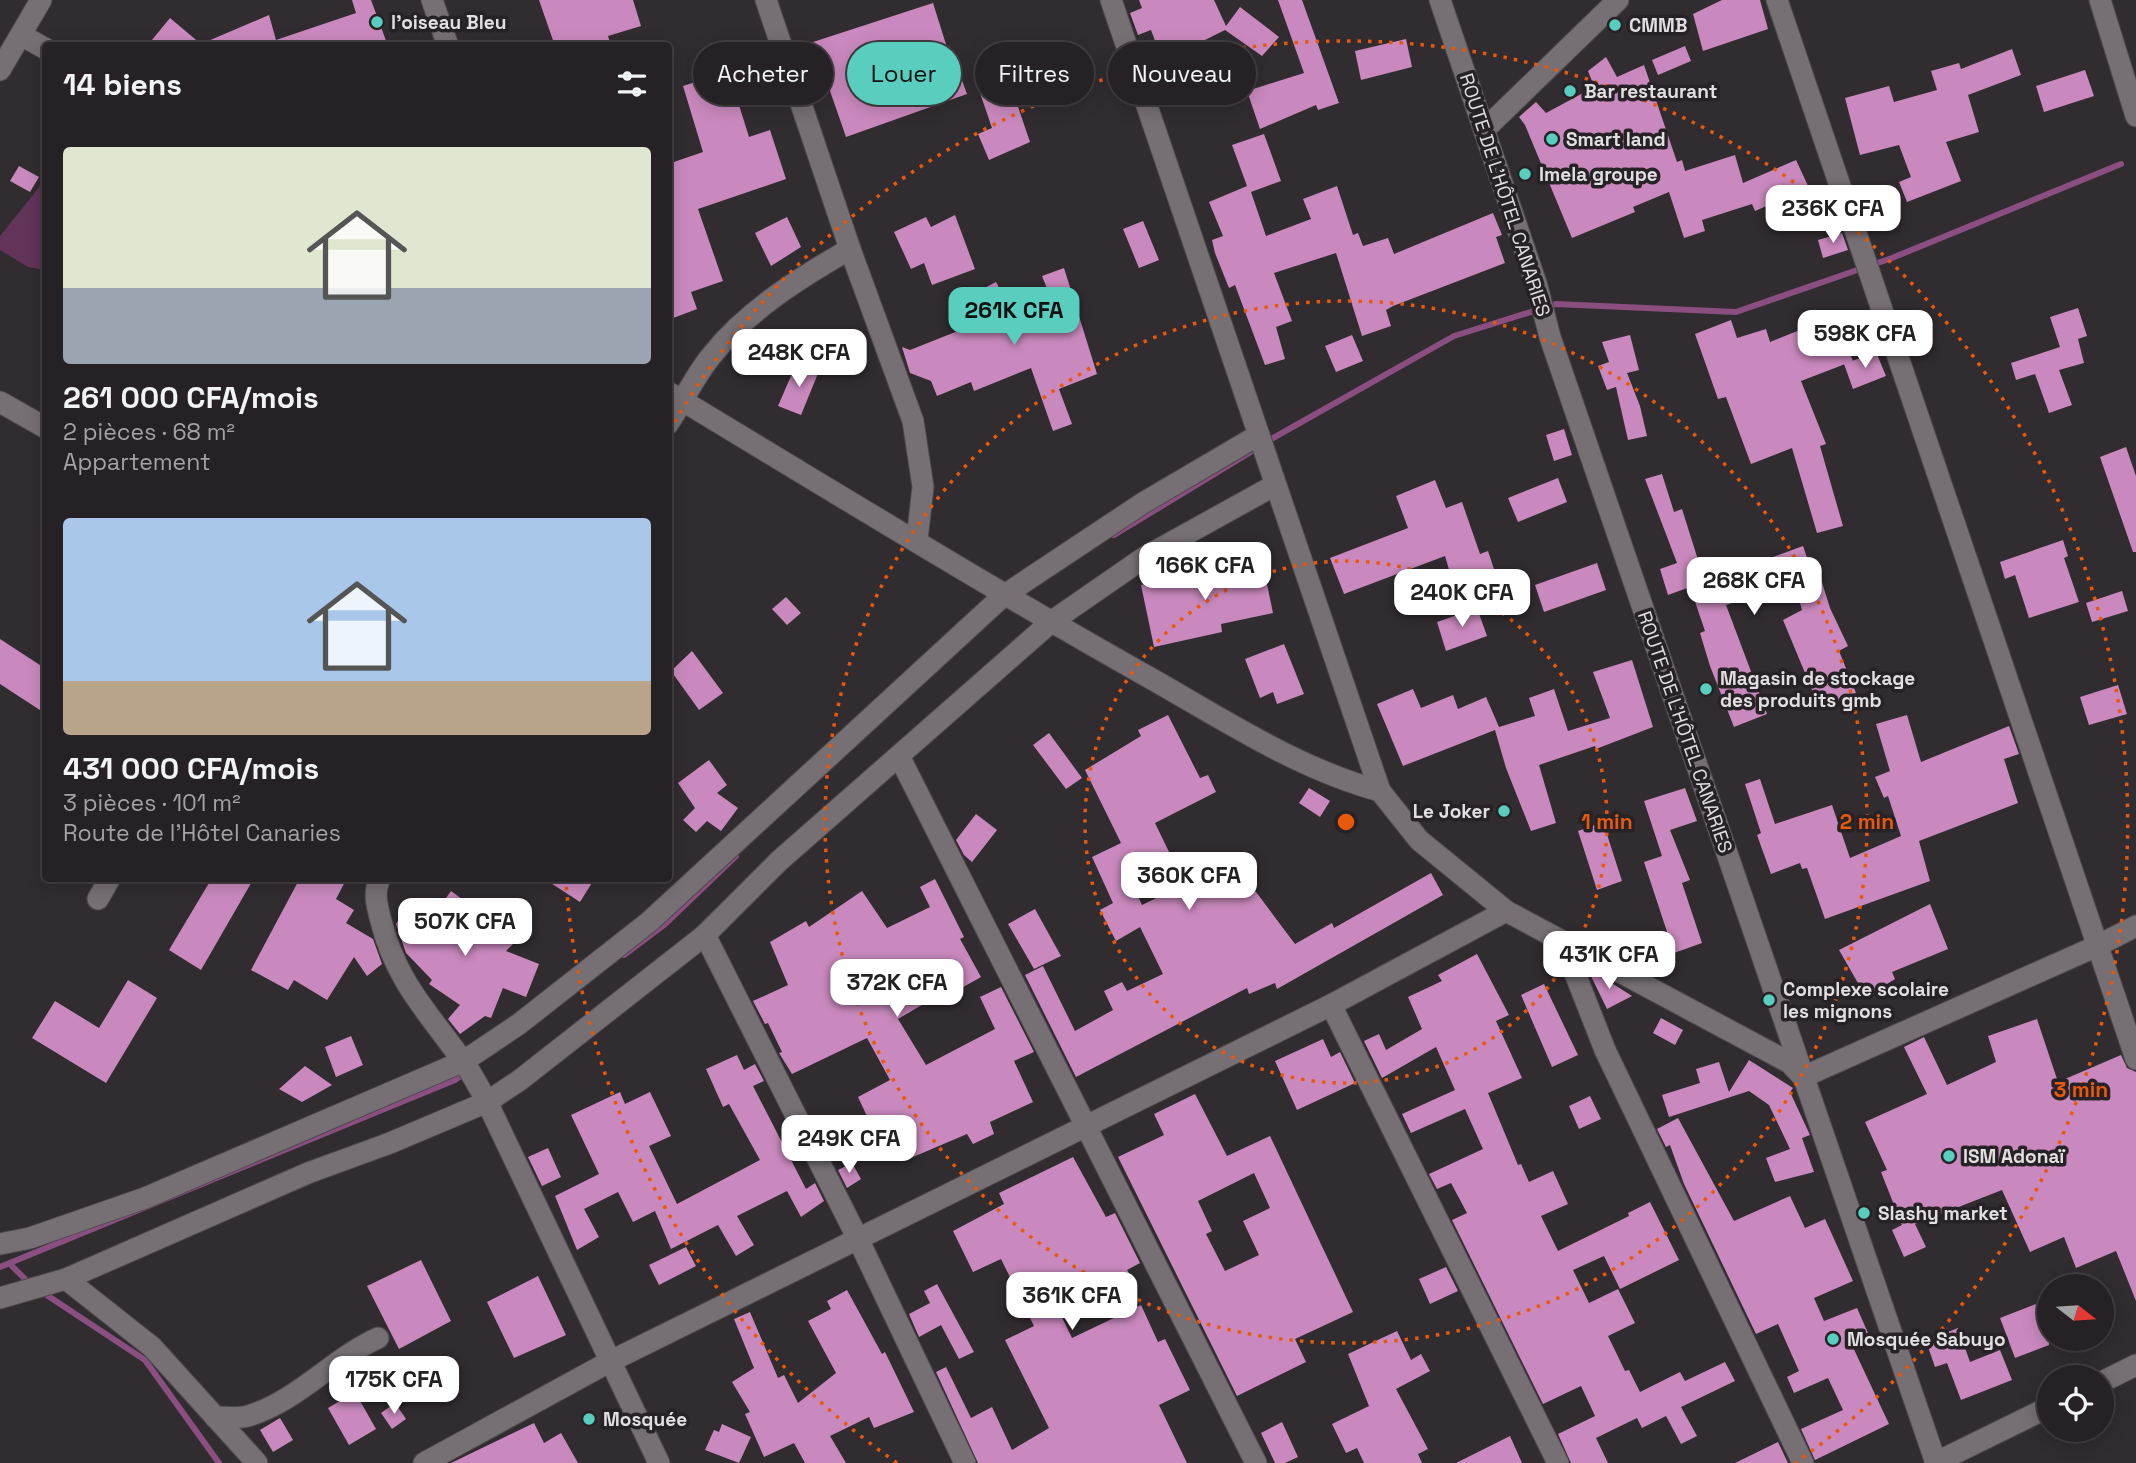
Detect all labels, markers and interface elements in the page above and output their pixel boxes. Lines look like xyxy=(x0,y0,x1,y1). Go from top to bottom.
place label: l'oiseau Bleu xyxy=(391,10,506,35)
place label: CMMB xyxy=(1629,13,1687,38)
marker: l'oiseau Bleu xyxy=(369,14,385,30)
marker: CMMB xyxy=(1607,17,1623,33)
chip: Acheter xyxy=(693,42,833,105)
chip: Louer xyxy=(847,42,961,105)
chip: Filtres xyxy=(975,42,1094,105)
chip: Nouveau xyxy=(1108,42,1256,105)
text: 14 biens xyxy=(63,65,182,104)
icon: filters xyxy=(613,65,651,103)
street label: ROUTE DE L'HÔTEL CANARIES xyxy=(1454,70,1556,320)
place label: Bar restaurant xyxy=(1584,79,1717,104)
marker: Bar restaurant xyxy=(1562,83,1578,99)
place label: Smart land xyxy=(1566,127,1666,152)
marker: Smart land xyxy=(1544,131,1560,147)
place label: Imela groupe xyxy=(1539,162,1658,187)
marker: Imela groupe xyxy=(1517,166,1533,182)
pin: 236K CFA xyxy=(1761,186,1905,245)
icon: home xyxy=(294,192,420,318)
text: 236K CFA xyxy=(1782,193,1884,223)
pin: 261K CFA xyxy=(942,288,1086,347)
text: 261K CFA xyxy=(964,295,1064,325)
pin: 598K CFA xyxy=(1793,310,1937,370)
text: 598K CFA xyxy=(1814,318,1916,348)
pin: 248K CFA xyxy=(727,330,871,389)
text: 248K CFA xyxy=(748,337,850,367)
text: 261 000 CFA/mois xyxy=(63,378,319,417)
text: 2 pièces · 68 m² xyxy=(63,417,235,447)
text: Appartement xyxy=(63,447,211,477)
pin: 166K CFA xyxy=(1133,542,1277,602)
text: 166K CFA xyxy=(1155,550,1255,580)
pin: 268K CFA xyxy=(1682,558,1826,617)
icon: home xyxy=(294,563,420,689)
text: 268K CFA xyxy=(1703,565,1805,595)
pin: 240K CFA xyxy=(1390,570,1534,629)
text: 240K CFA xyxy=(1410,577,1514,607)
street label: ROUTE DE L'HÔTEL CANARIES xyxy=(1632,608,1738,856)
place label: Magasin de stockage des produits gmb xyxy=(1720,666,1915,713)
marker: Magasin de stockage des produits gmb xyxy=(1698,681,1714,697)
text: 431 000 CFA/mois xyxy=(63,749,319,788)
text: 3 pièces · 101 m² xyxy=(63,788,241,818)
place label: Le Joker xyxy=(1413,799,1490,824)
marker: Le Joker xyxy=(1496,803,1512,819)
text: 1 min xyxy=(1581,808,1633,835)
text: 2 min xyxy=(1840,808,1894,835)
centre of rings xyxy=(1334,810,1358,834)
text: Route de l'Hôtel Canaries xyxy=(63,818,341,848)
pin: 360K CFA xyxy=(1117,852,1261,912)
text: 360K CFA xyxy=(1137,860,1241,890)
pin: 507K CFA xyxy=(393,898,537,958)
text: 507K CFA xyxy=(414,906,516,936)
pin: 431K CFA xyxy=(1537,932,1681,991)
text: 431K CFA xyxy=(1559,939,1659,969)
pin: 372K CFA xyxy=(825,960,969,1019)
text: 372K CFA xyxy=(846,967,948,997)
place label: Complexe scolaire les mignons xyxy=(1783,977,1949,1024)
marker: Complexe scolaire les mignons xyxy=(1761,992,1777,1008)
text: 3 min xyxy=(2054,1076,2108,1103)
pin: 249K CFA xyxy=(777,1116,921,1175)
text: 249K CFA xyxy=(797,1123,901,1153)
place label: ISM Adonaï xyxy=(1963,1144,2066,1169)
marker: ISM Adonaï xyxy=(1941,1148,1957,1164)
place label: Slashy market xyxy=(1878,1201,2008,1226)
marker: Slashy market xyxy=(1856,1205,1872,1221)
pin: 361K CFA xyxy=(1000,1272,1144,1332)
north arrow xyxy=(2037,1274,2114,1351)
map controls xyxy=(2037,1274,2114,1442)
text: 361K CFA xyxy=(1022,1280,1122,1310)
place label: Mosquée Sabuyo xyxy=(1847,1327,2006,1352)
marker: Mosquée Sabuyo xyxy=(1825,1331,1841,1347)
pin: 175K CFA xyxy=(322,1356,466,1416)
text: 175K CFA xyxy=(345,1364,443,1394)
button: locate xyxy=(2037,1365,2114,1442)
place label: Mosquée xyxy=(603,1407,687,1432)
marker: Mosquée xyxy=(581,1411,597,1427)

